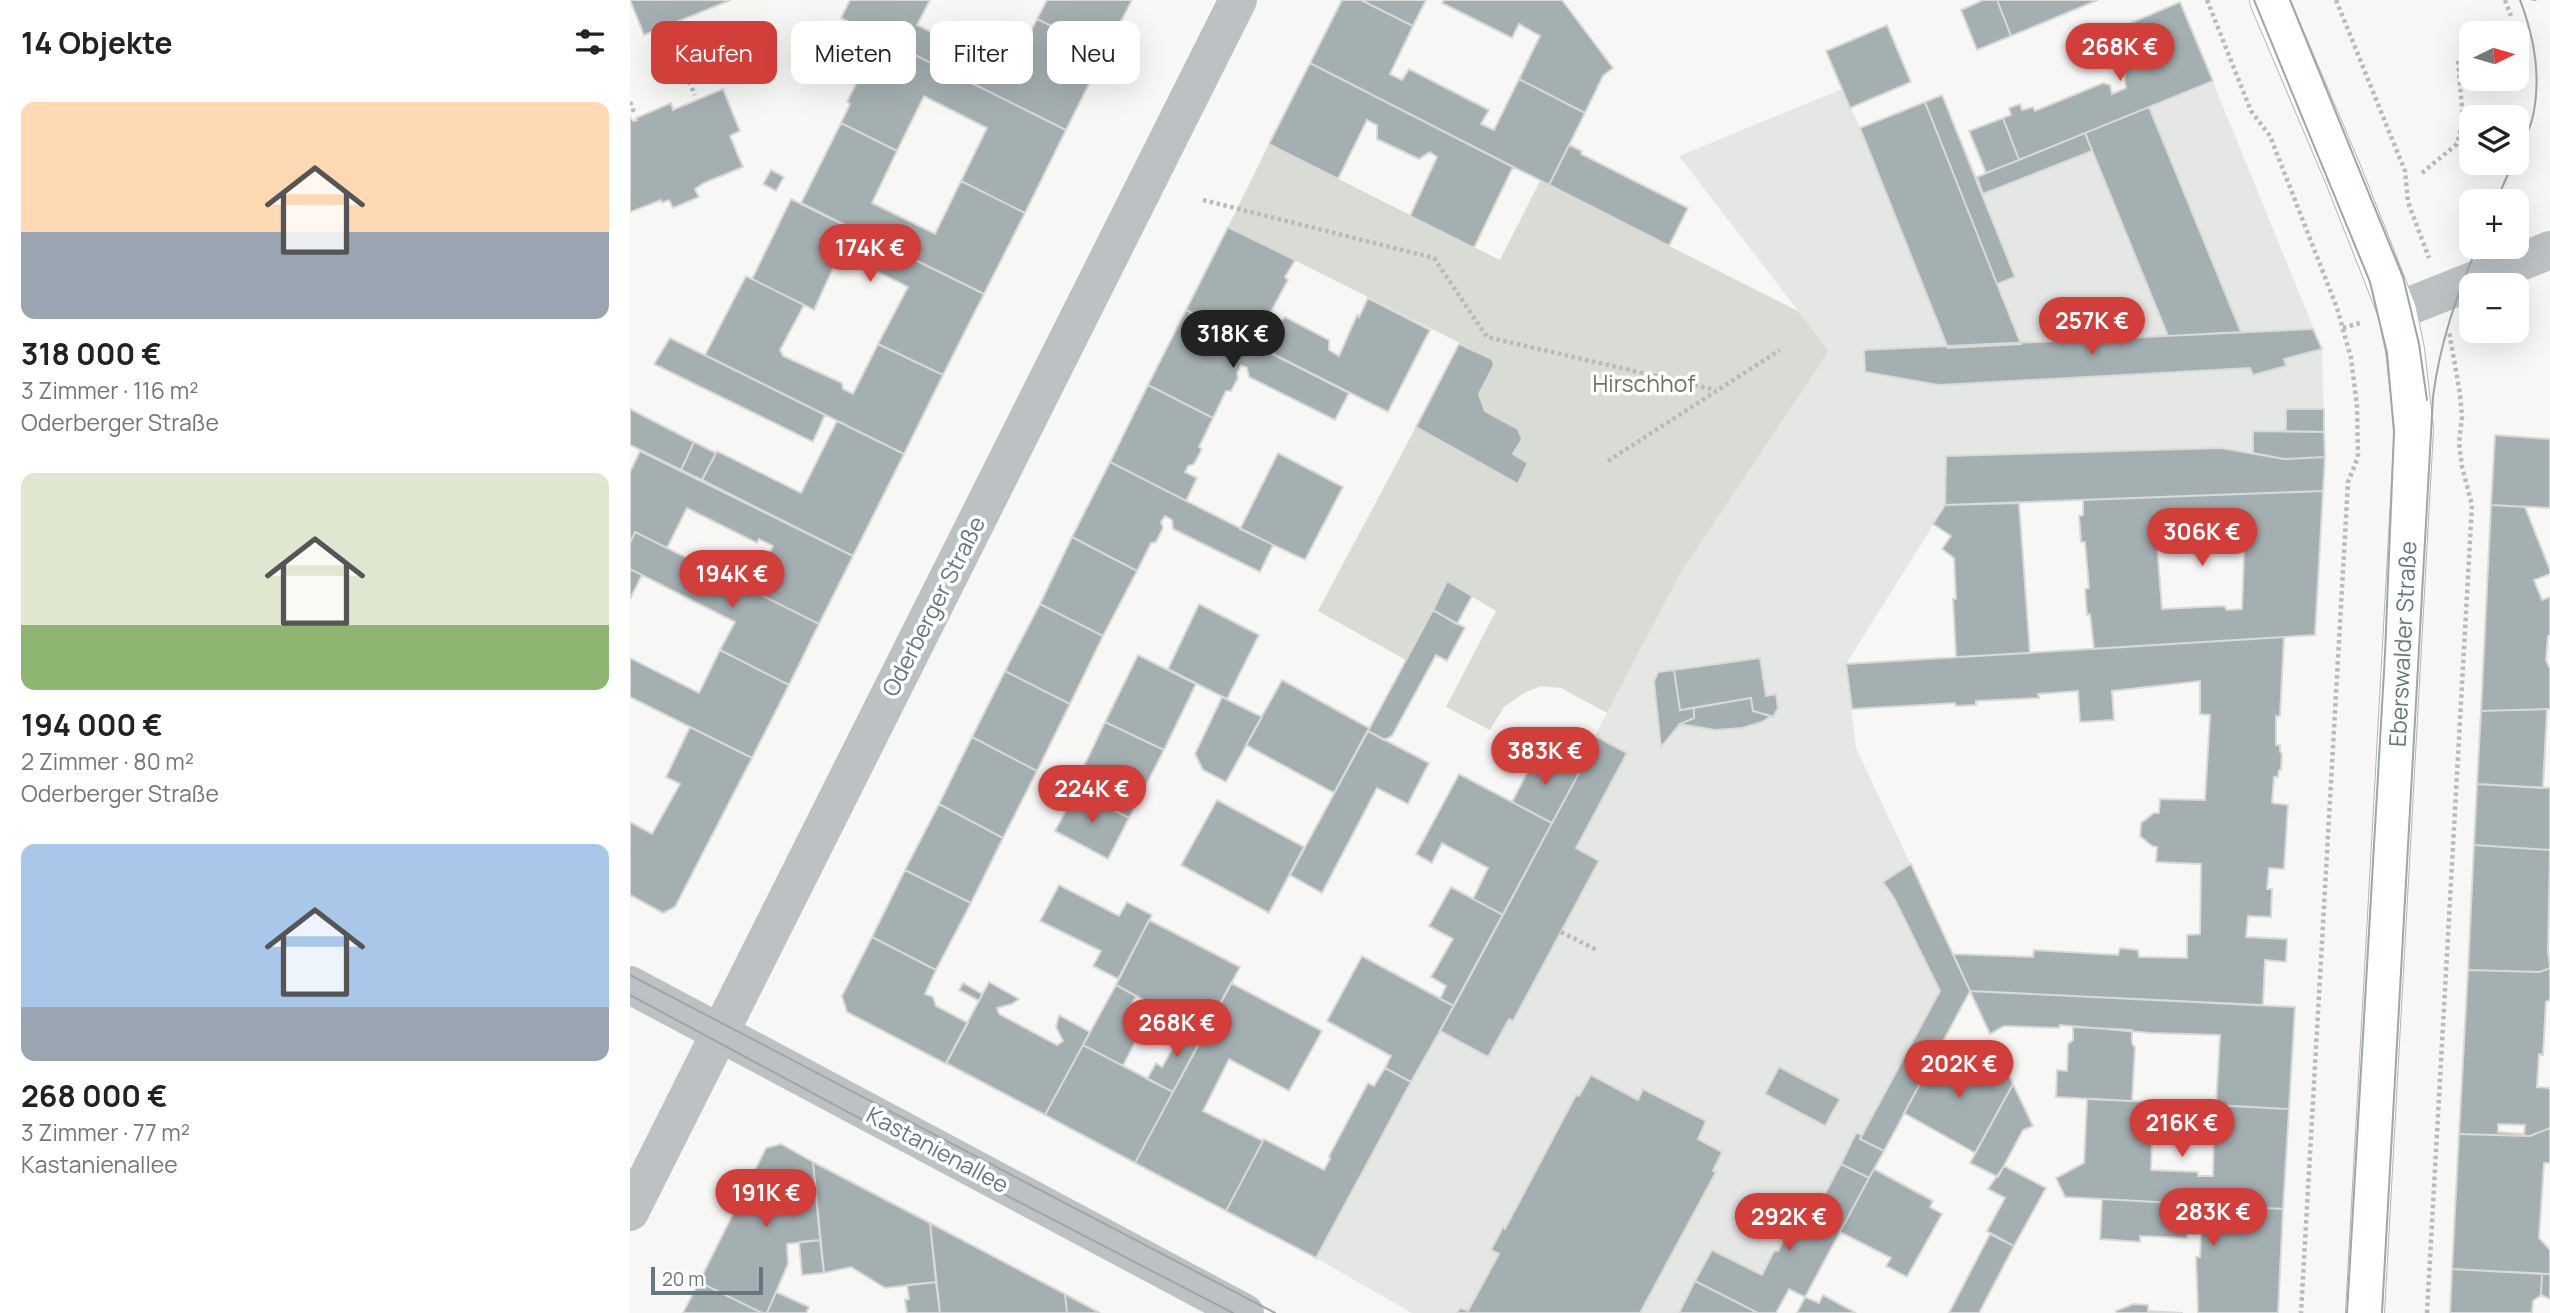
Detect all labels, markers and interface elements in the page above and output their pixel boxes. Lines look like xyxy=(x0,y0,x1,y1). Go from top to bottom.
chip: Kaufen xyxy=(651,21,777,84)
chip: Mieten xyxy=(791,21,916,84)
chip: Filter xyxy=(930,21,1033,84)
chip: Neu xyxy=(1047,21,1140,84)
north arrow xyxy=(2459,21,2529,91)
map controls xyxy=(2459,21,2529,343)
text: 14 Objekte xyxy=(21,22,172,63)
icon: filters xyxy=(571,23,609,61)
pin: 268K € xyxy=(2063,24,2177,83)
text: 268K € xyxy=(2082,30,2158,62)
button: layers xyxy=(2459,105,2529,175)
icon: home xyxy=(252,147,378,273)
button: + xyxy=(2459,189,2529,259)
pin: 174K € xyxy=(813,224,927,284)
text: 174K € xyxy=(835,231,905,263)
button: − xyxy=(2459,273,2529,343)
pin: 257K € xyxy=(2035,298,2149,357)
text: 257K € xyxy=(2055,304,2129,336)
pin: 318K € xyxy=(1176,310,1290,370)
text: 318K € xyxy=(1197,317,1269,349)
text: 318 000 € xyxy=(21,333,162,374)
park label: Hirschhof xyxy=(1593,367,1695,399)
text: 3 Zimmer · 116 m² xyxy=(21,374,198,406)
text: Oderberger Straße xyxy=(21,406,219,438)
pin: 306K € xyxy=(2145,508,2259,568)
street label: Oderberger Straße xyxy=(874,510,992,702)
text: 306K € xyxy=(2163,515,2241,547)
icon: home xyxy=(252,518,378,644)
street label: Eberswalder Straße xyxy=(2381,540,2423,748)
pin: 194K € xyxy=(675,550,789,610)
text: 194K € xyxy=(695,557,769,589)
text: 194 000 € xyxy=(21,704,163,745)
pin: 383K € xyxy=(1488,728,1602,787)
text: 383K € xyxy=(1507,734,1583,766)
text: 2 Zimmer · 80 m² xyxy=(21,745,194,777)
pin: 224K € xyxy=(1035,766,1149,825)
text: 224K € xyxy=(1054,772,1130,804)
text: Oderberger Straße xyxy=(21,777,219,809)
icon: home xyxy=(252,889,378,1015)
pin: 268K € xyxy=(1120,1000,1234,1059)
text: 268K € xyxy=(1139,1006,1215,1038)
pin: 202K € xyxy=(1902,1040,2016,1100)
text: 202K € xyxy=(1920,1047,1998,1079)
text: 268 000 € xyxy=(21,1075,168,1116)
street label: Kastanienallee xyxy=(861,1098,1015,1200)
pin: 216K € xyxy=(2125,1100,2239,1159)
text: 216K € xyxy=(2146,1106,2218,1138)
text: 3 Zimmer · 77 m² xyxy=(21,1116,190,1148)
text: Kastanienallee xyxy=(21,1148,178,1180)
pin: 191K € xyxy=(709,1170,823,1229)
text: 191K € xyxy=(731,1176,801,1208)
pin: 283K € xyxy=(2156,1188,2270,1248)
pin: 292K € xyxy=(1732,1194,1846,1253)
text: 283K € xyxy=(2175,1195,2251,1227)
text: 292K € xyxy=(1751,1200,1827,1232)
scale bar xyxy=(651,1264,763,1296)
text: 20 m xyxy=(662,1266,704,1292)

